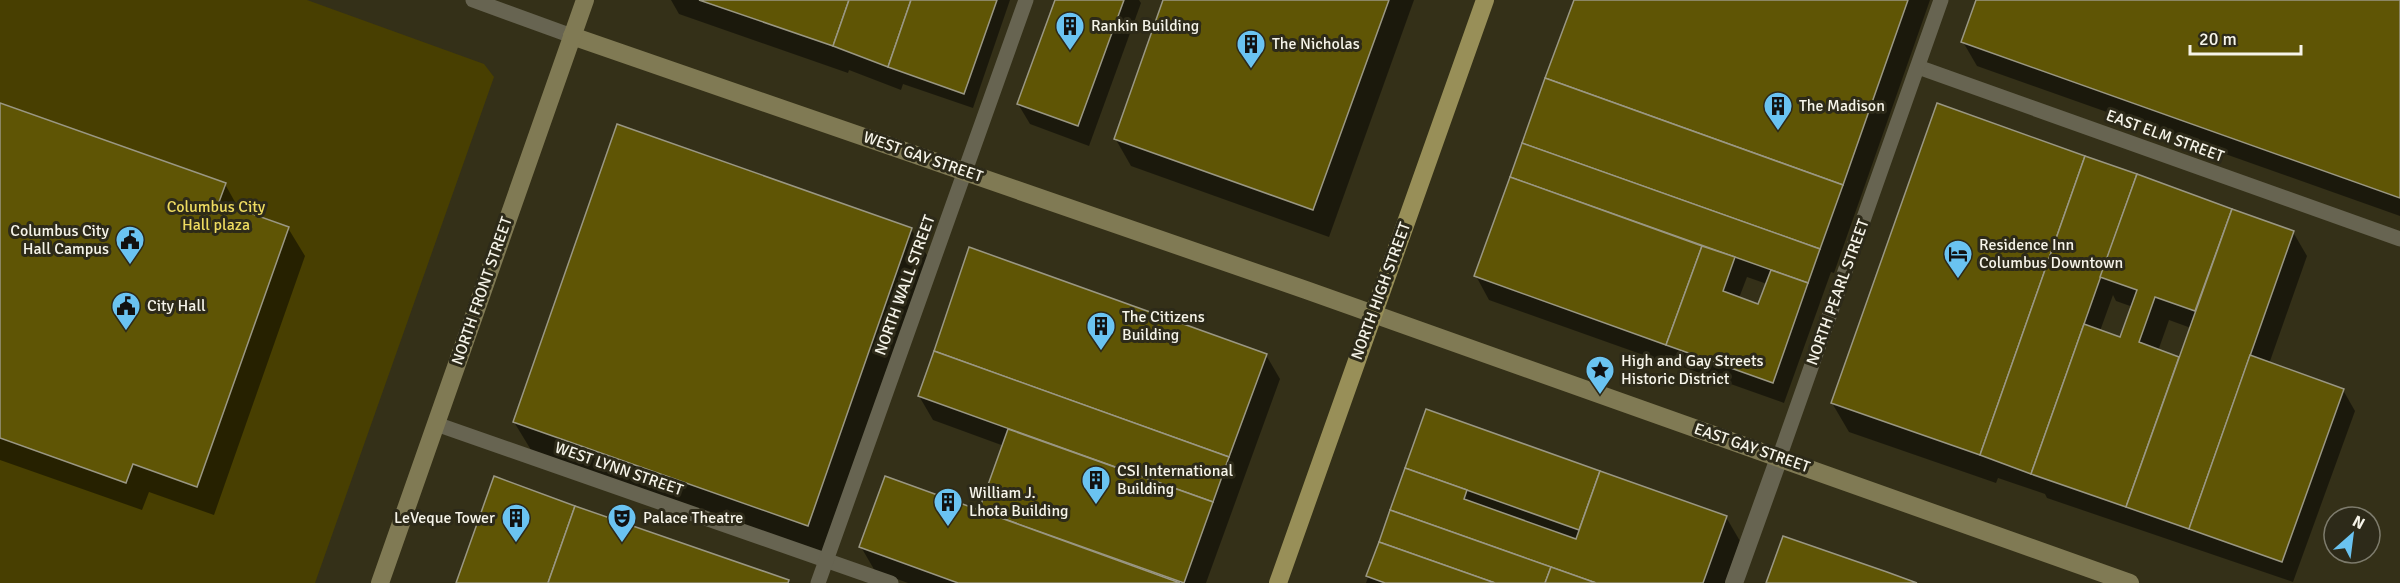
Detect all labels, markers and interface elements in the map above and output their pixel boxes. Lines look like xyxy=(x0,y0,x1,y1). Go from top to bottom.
building icon: Rankin Building xyxy=(1054,10,1086,52)
place label: Rankin Building xyxy=(1091,16,1199,36)
scale bar xyxy=(2190,18,2301,56)
building icon: The Nicholas xyxy=(1235,28,1267,70)
text: 20 m xyxy=(2199,28,2237,50)
place label: The Nicholas xyxy=(1272,34,1360,54)
building icon: The Madison xyxy=(1762,90,1794,132)
place label: The Madison xyxy=(1799,96,1885,116)
street label: EAST ELM STREET xyxy=(2103,105,2227,167)
street label: WEST GAY STREET xyxy=(861,127,986,187)
park label: Columbus City Hall plaza xyxy=(167,197,266,235)
street label: NORTH WALL STREET xyxy=(870,212,940,358)
street label: NORTH FRONT STREET xyxy=(447,214,517,368)
street label: NORTH PEARL STREET xyxy=(1802,216,1874,368)
street label: NORTH HIGH STREET xyxy=(1347,219,1415,363)
place label: Columbus City Hall Campus xyxy=(10,221,110,259)
public building icon: Columbus City Hall Campus xyxy=(114,224,146,266)
place label: Residence Inn Columbus Downtown xyxy=(1979,235,2123,273)
hotel icon: Residence Inn Columbus Downtown xyxy=(1942,238,1974,280)
public building icon: City Hall xyxy=(110,290,142,332)
place label: City Hall xyxy=(147,296,206,316)
place label: The Citizens Building xyxy=(1122,307,1205,345)
building icon: The Citizens Building xyxy=(1085,310,1117,352)
place label: High and Gay Streets Historic District xyxy=(1621,351,1764,389)
place icon: High and Gay Streets Historic District xyxy=(1584,354,1616,396)
street label: EAST GAY STREET xyxy=(1691,419,1813,477)
street label: WEST LYNN STREET xyxy=(552,438,686,500)
place label: CSI International Building xyxy=(1117,461,1234,499)
building icon: CSI International Building xyxy=(1080,464,1112,506)
place label: William J. Lhota Building xyxy=(969,483,1069,521)
building icon: William J. Lhota Building xyxy=(932,486,964,528)
building icon: LeVeque Tower xyxy=(500,502,532,544)
theatre icon: Palace Theatre xyxy=(606,502,638,544)
north arrow xyxy=(2322,505,2382,565)
place label: LeVeque Tower xyxy=(394,508,495,528)
place label: Palace Theatre xyxy=(643,508,743,528)
text: N xyxy=(2349,511,2368,534)

